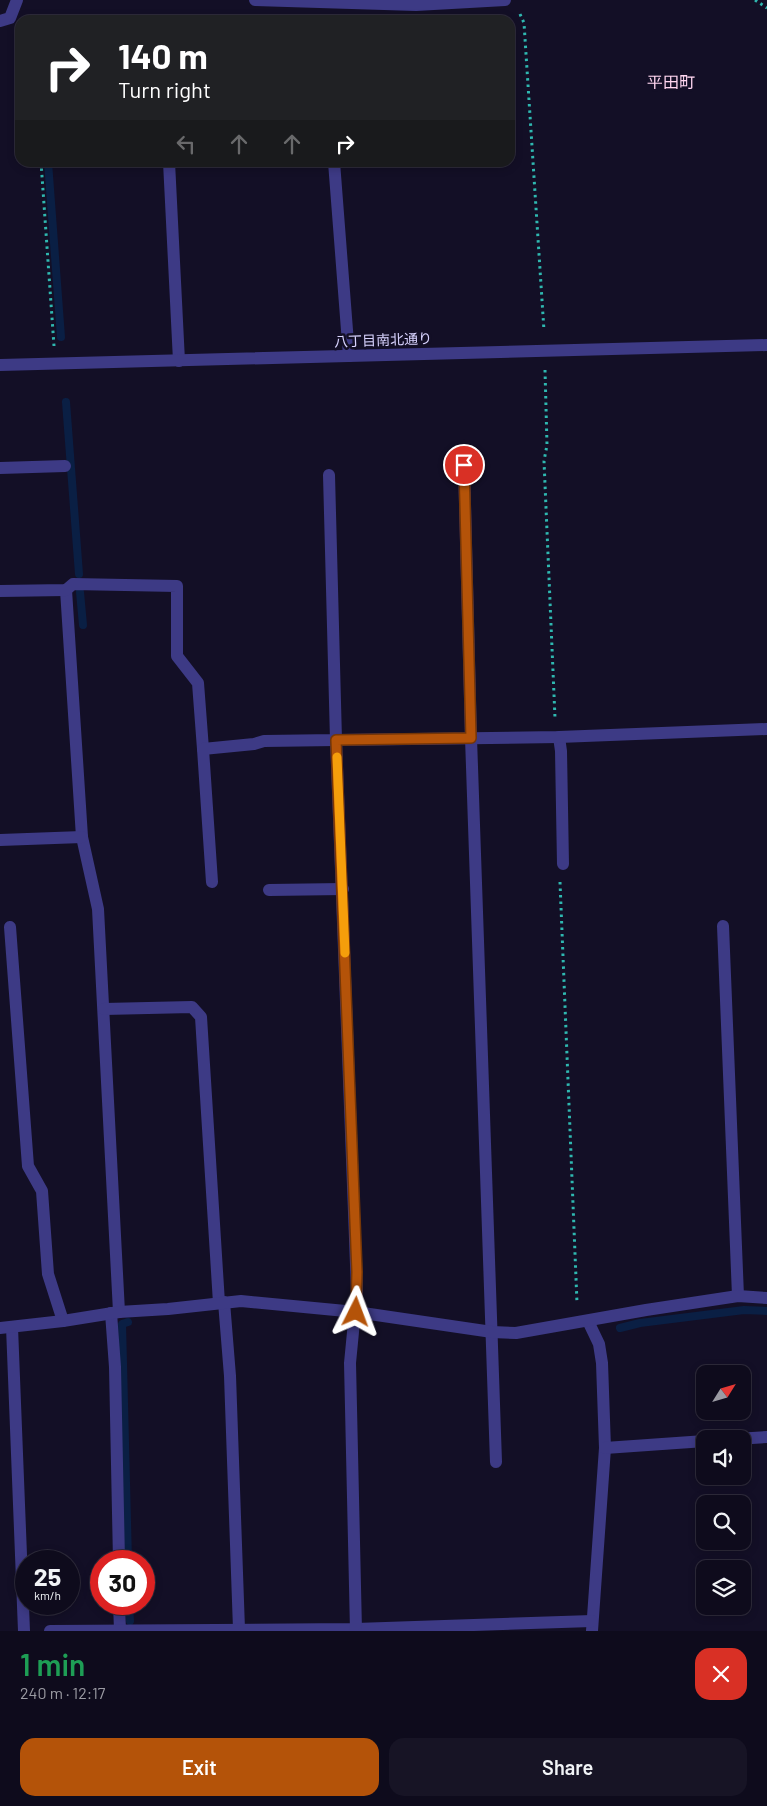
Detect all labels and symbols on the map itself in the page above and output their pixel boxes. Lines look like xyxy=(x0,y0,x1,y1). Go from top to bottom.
district label: 平田町 xyxy=(647,72,695,91)
street label: 八丁目南北通り xyxy=(334,329,432,350)
pin xyxy=(443,444,485,486)
position arrow xyxy=(329,1285,381,1337)
north arrow xyxy=(696,1365,751,1420)
speed limit sign: 30 xyxy=(90,1550,155,1615)

